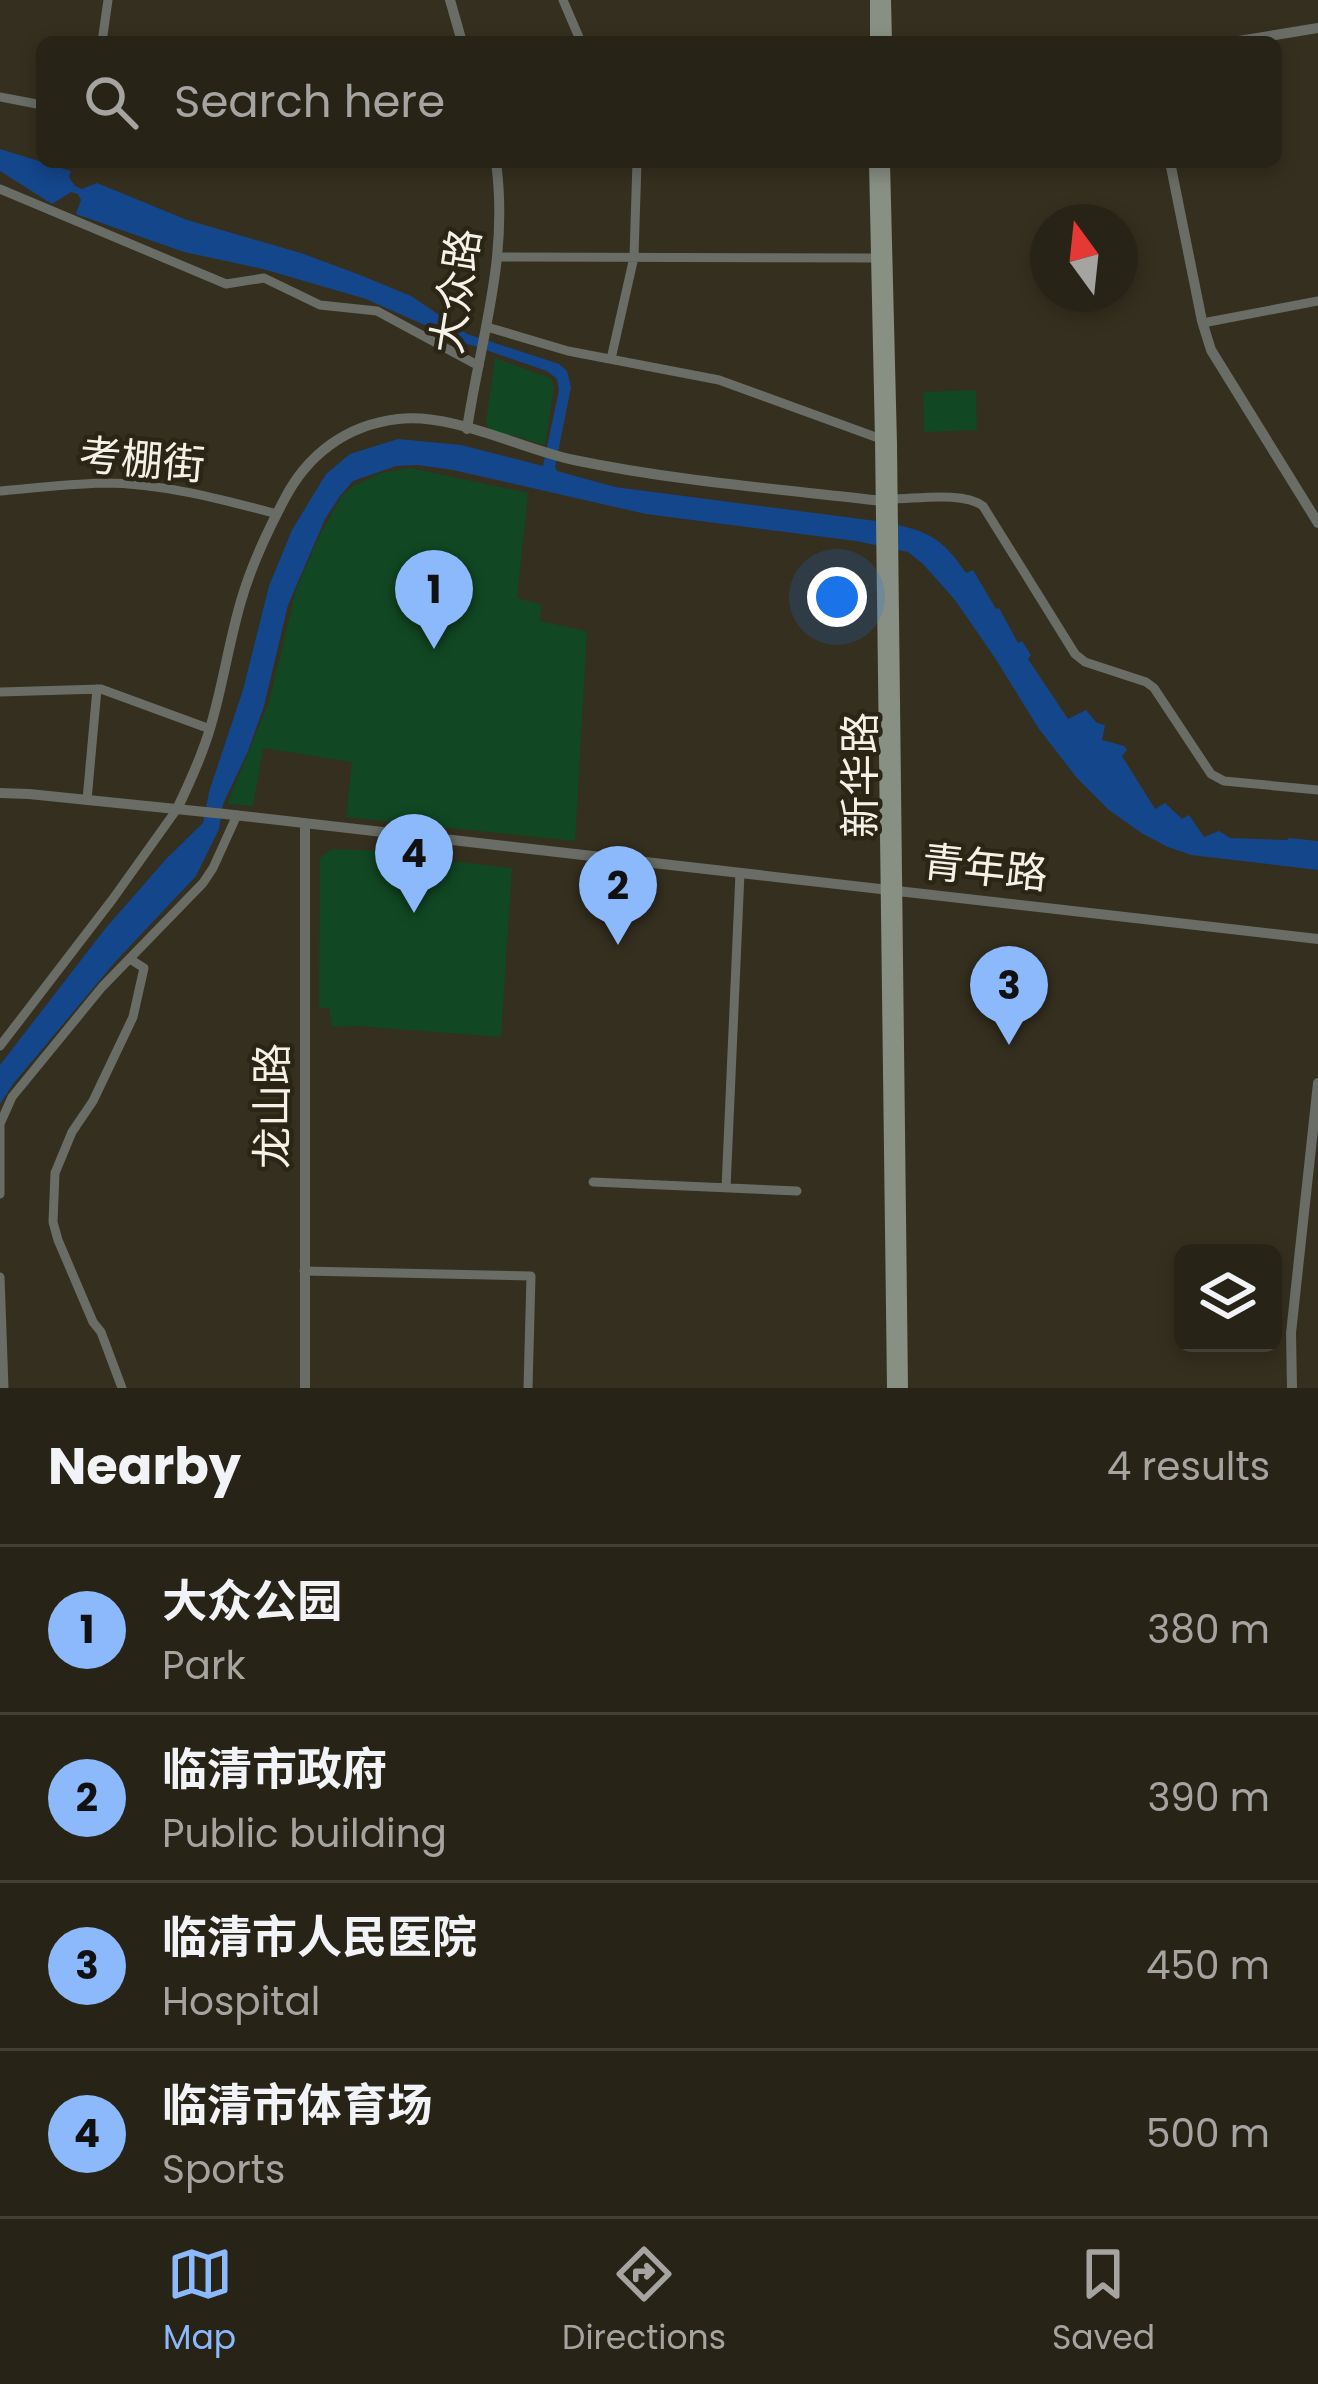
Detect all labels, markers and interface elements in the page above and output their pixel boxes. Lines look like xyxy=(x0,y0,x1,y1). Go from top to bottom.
search box xyxy=(36,36,1282,168)
icon: search xyxy=(78,69,144,135)
text: Search here xyxy=(174,70,445,133)
north arrow xyxy=(1030,204,1138,312)
street label: 大众路 xyxy=(417,224,495,358)
street label: 考棚街 xyxy=(77,425,207,495)
pin: 1 xyxy=(395,550,473,649)
your location xyxy=(807,567,867,627)
street label: 新华路 xyxy=(831,712,890,838)
pin: 4 xyxy=(375,814,453,913)
street label: 青年路 xyxy=(919,832,1051,904)
pin: 2 xyxy=(579,846,657,945)
pin: 3 xyxy=(970,946,1048,1045)
street label: 龙山路 xyxy=(243,1043,302,1169)
map controls xyxy=(1174,1244,1282,1352)
button: layers xyxy=(1174,1244,1282,1352)
text: Nearby xyxy=(48,1430,241,1502)
text: 4 results xyxy=(1107,1439,1270,1494)
text: 大众公园 xyxy=(162,1570,342,1633)
text: 1 xyxy=(80,1602,94,1657)
text: 380 m xyxy=(1147,1602,1270,1657)
text: Park xyxy=(162,1638,246,1693)
text: 临清市政府 xyxy=(162,1738,387,1801)
text: 2 xyxy=(76,1770,98,1825)
text: 390 m xyxy=(1147,1770,1270,1825)
text: Public building xyxy=(162,1806,447,1861)
text: 临清市人民医院 xyxy=(162,1906,477,1969)
text: 3 xyxy=(75,1938,99,1993)
text: 450 m xyxy=(1146,1938,1270,1993)
text: Hospital xyxy=(162,1974,320,2029)
text: 临清市体育场 xyxy=(162,2074,432,2137)
text: 4 xyxy=(74,2106,100,2161)
text: 500 m xyxy=(1146,2106,1270,2161)
text: Sports xyxy=(162,2142,285,2197)
tab: Map xyxy=(163,2241,236,2363)
tab: Directions xyxy=(562,2241,726,2363)
tab: Saved xyxy=(1052,2241,1155,2363)

